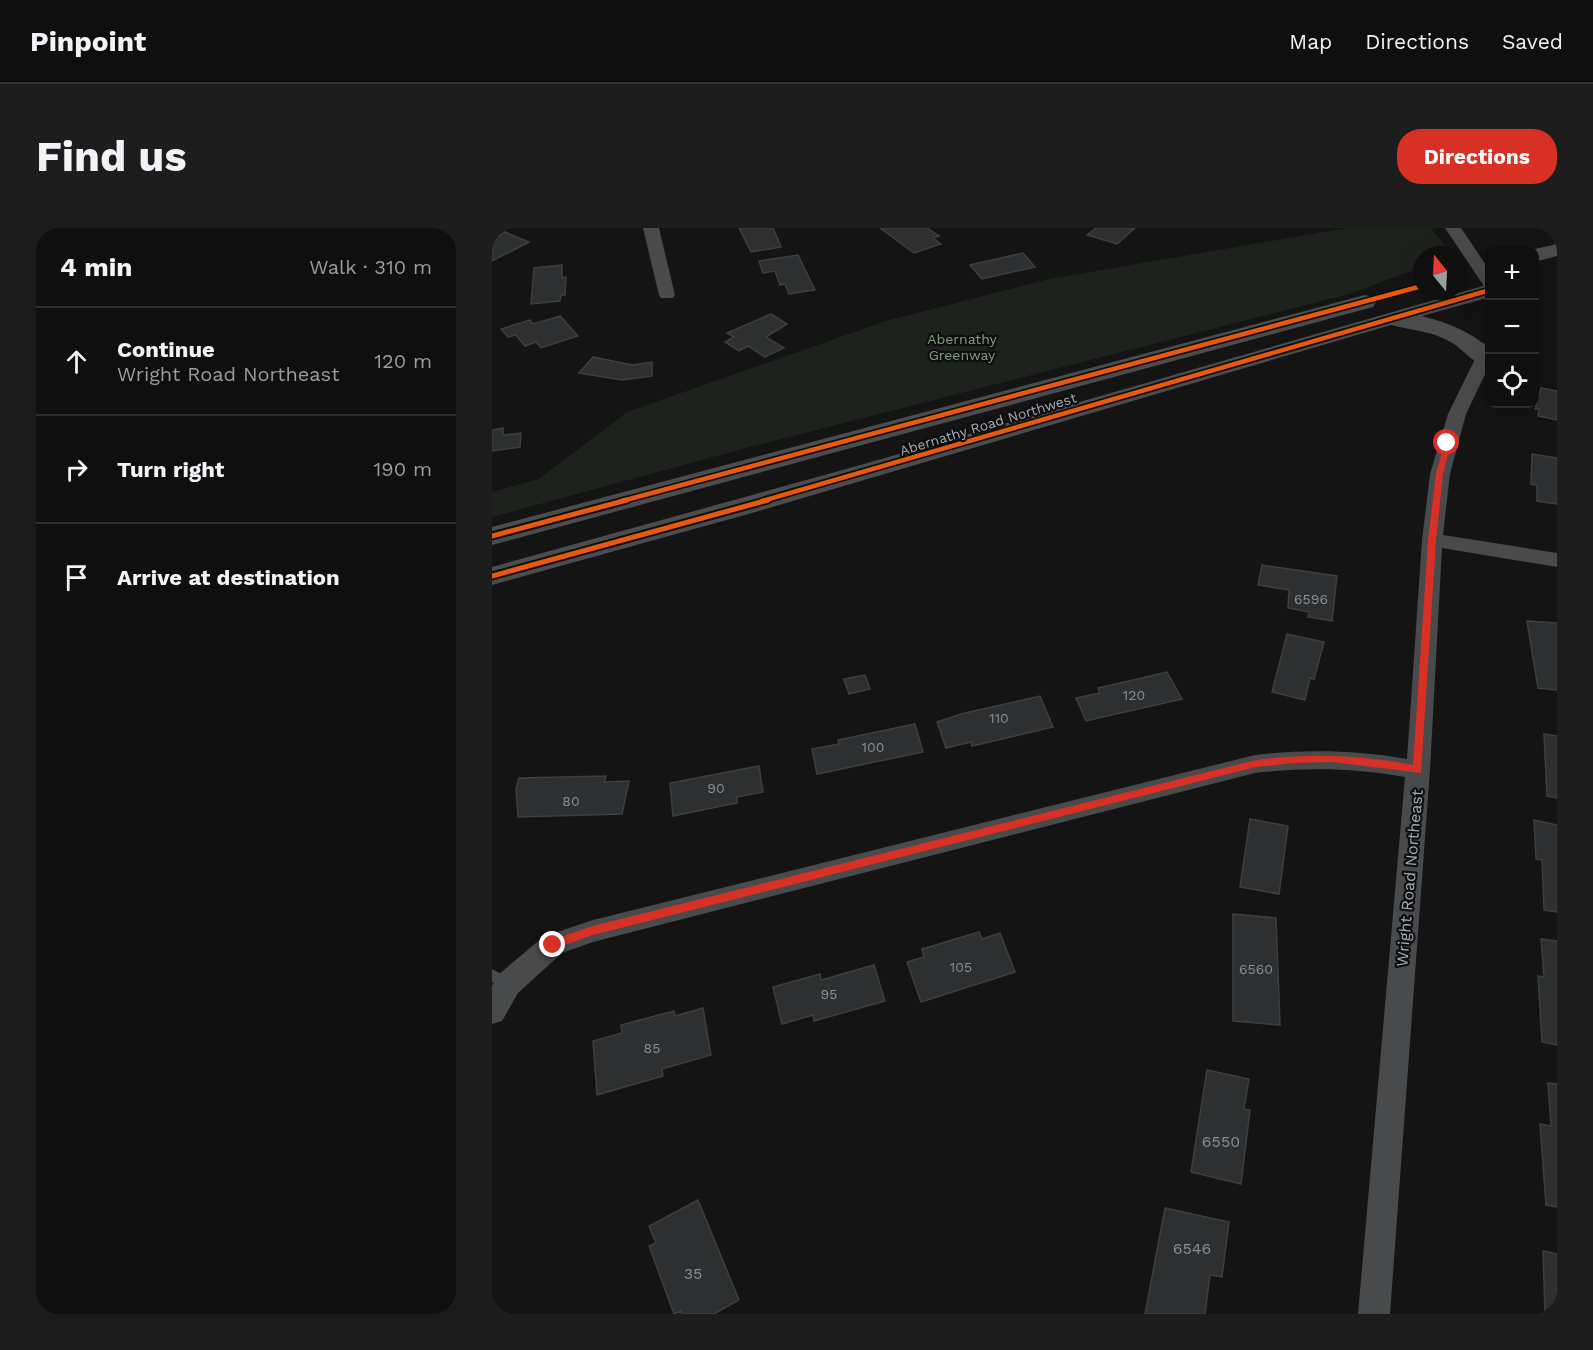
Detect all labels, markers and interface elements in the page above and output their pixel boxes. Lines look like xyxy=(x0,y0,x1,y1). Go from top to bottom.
text: Pinpoint xyxy=(30,25,146,58)
text: Map xyxy=(1289,29,1332,54)
text: Directions xyxy=(1365,29,1469,54)
text: Saved xyxy=(1502,29,1563,54)
button: Directions xyxy=(1397,129,1557,184)
text: Find us xyxy=(36,132,187,181)
north arrow xyxy=(1413,246,1467,300)
map controls xyxy=(1485,246,1539,408)
button: + xyxy=(1485,246,1539,300)
text: 4 min xyxy=(60,252,132,282)
text: Walk · 310 m xyxy=(309,255,432,279)
button: − xyxy=(1485,300,1539,354)
park label: Abernathy Greenway xyxy=(927,331,998,363)
text: Continue xyxy=(117,337,215,362)
icon: ahead xyxy=(60,345,93,378)
text: 120 m xyxy=(374,349,432,373)
button: locate xyxy=(1485,354,1539,408)
text: Wright Road Northeast xyxy=(117,362,340,386)
street label: Abernathy Road Northwest xyxy=(898,389,1079,459)
route start xyxy=(1433,429,1459,455)
icon: right xyxy=(60,453,93,486)
text: Turn right xyxy=(117,457,224,482)
text: 190 m xyxy=(374,457,432,481)
icon: arrive xyxy=(60,561,93,594)
text: Arrive at destination xyxy=(117,565,340,590)
house number: 6596 xyxy=(1294,591,1328,607)
house number: 120 xyxy=(1123,687,1145,703)
house number: 110 xyxy=(989,710,1009,726)
house number: 100 xyxy=(862,739,884,755)
house number: 90 xyxy=(707,780,725,796)
street label: Wright Road Northeast xyxy=(1392,788,1427,968)
house number: 80 xyxy=(562,793,580,809)
route end xyxy=(539,931,565,957)
house number: 105 xyxy=(950,959,972,975)
house number: 6560 xyxy=(1239,961,1273,977)
house number: 95 xyxy=(821,986,837,1002)
house number: 85 xyxy=(644,1040,660,1056)
house number: 6550 xyxy=(1202,1132,1240,1151)
house number: 6546 xyxy=(1173,1239,1211,1258)
house number: 35 xyxy=(684,1264,702,1283)

